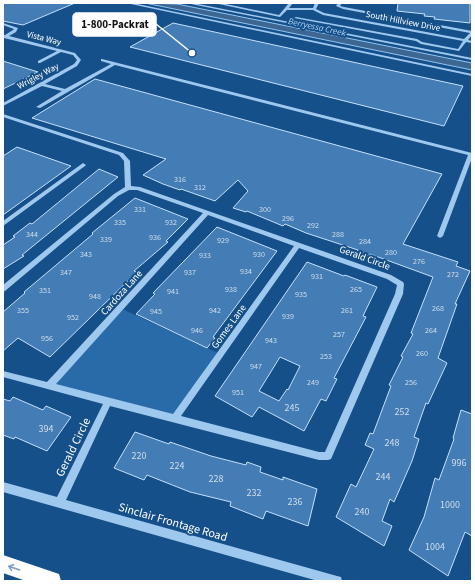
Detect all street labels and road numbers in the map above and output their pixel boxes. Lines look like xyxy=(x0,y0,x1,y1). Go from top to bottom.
street label: South Hillview Drive xyxy=(365,8,442,35)
street label: Vista Way xyxy=(25,28,63,49)
street label: Wrigley Way xyxy=(15,60,62,93)
street label: Gerald Circle xyxy=(337,242,392,274)
street label: Cardoza Lane xyxy=(98,267,146,318)
street label: Gomes Lane xyxy=(208,302,250,351)
street label: Gerald Circle xyxy=(52,415,95,480)
street label: Sinclair Frontage Road xyxy=(116,499,229,546)

